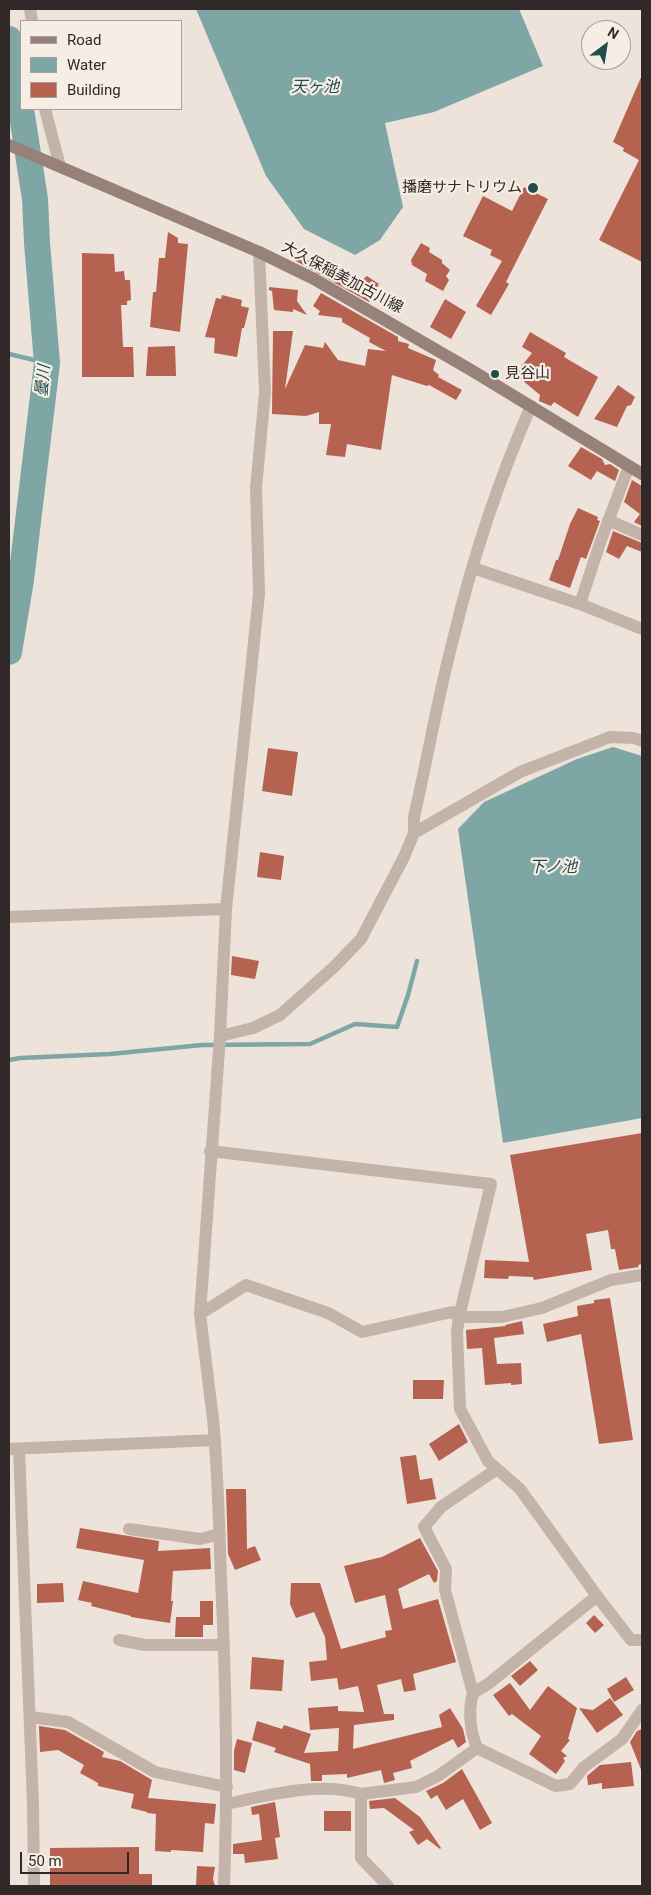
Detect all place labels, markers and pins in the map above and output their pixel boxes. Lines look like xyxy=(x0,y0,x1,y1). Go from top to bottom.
place label: 播磨サナトリウム xyxy=(402,179,522,197)
marker: 播磨サナトリウム xyxy=(526,181,540,195)
place label: 見谷山 xyxy=(505,365,550,383)
marker: 見谷山 xyxy=(489,368,501,380)

